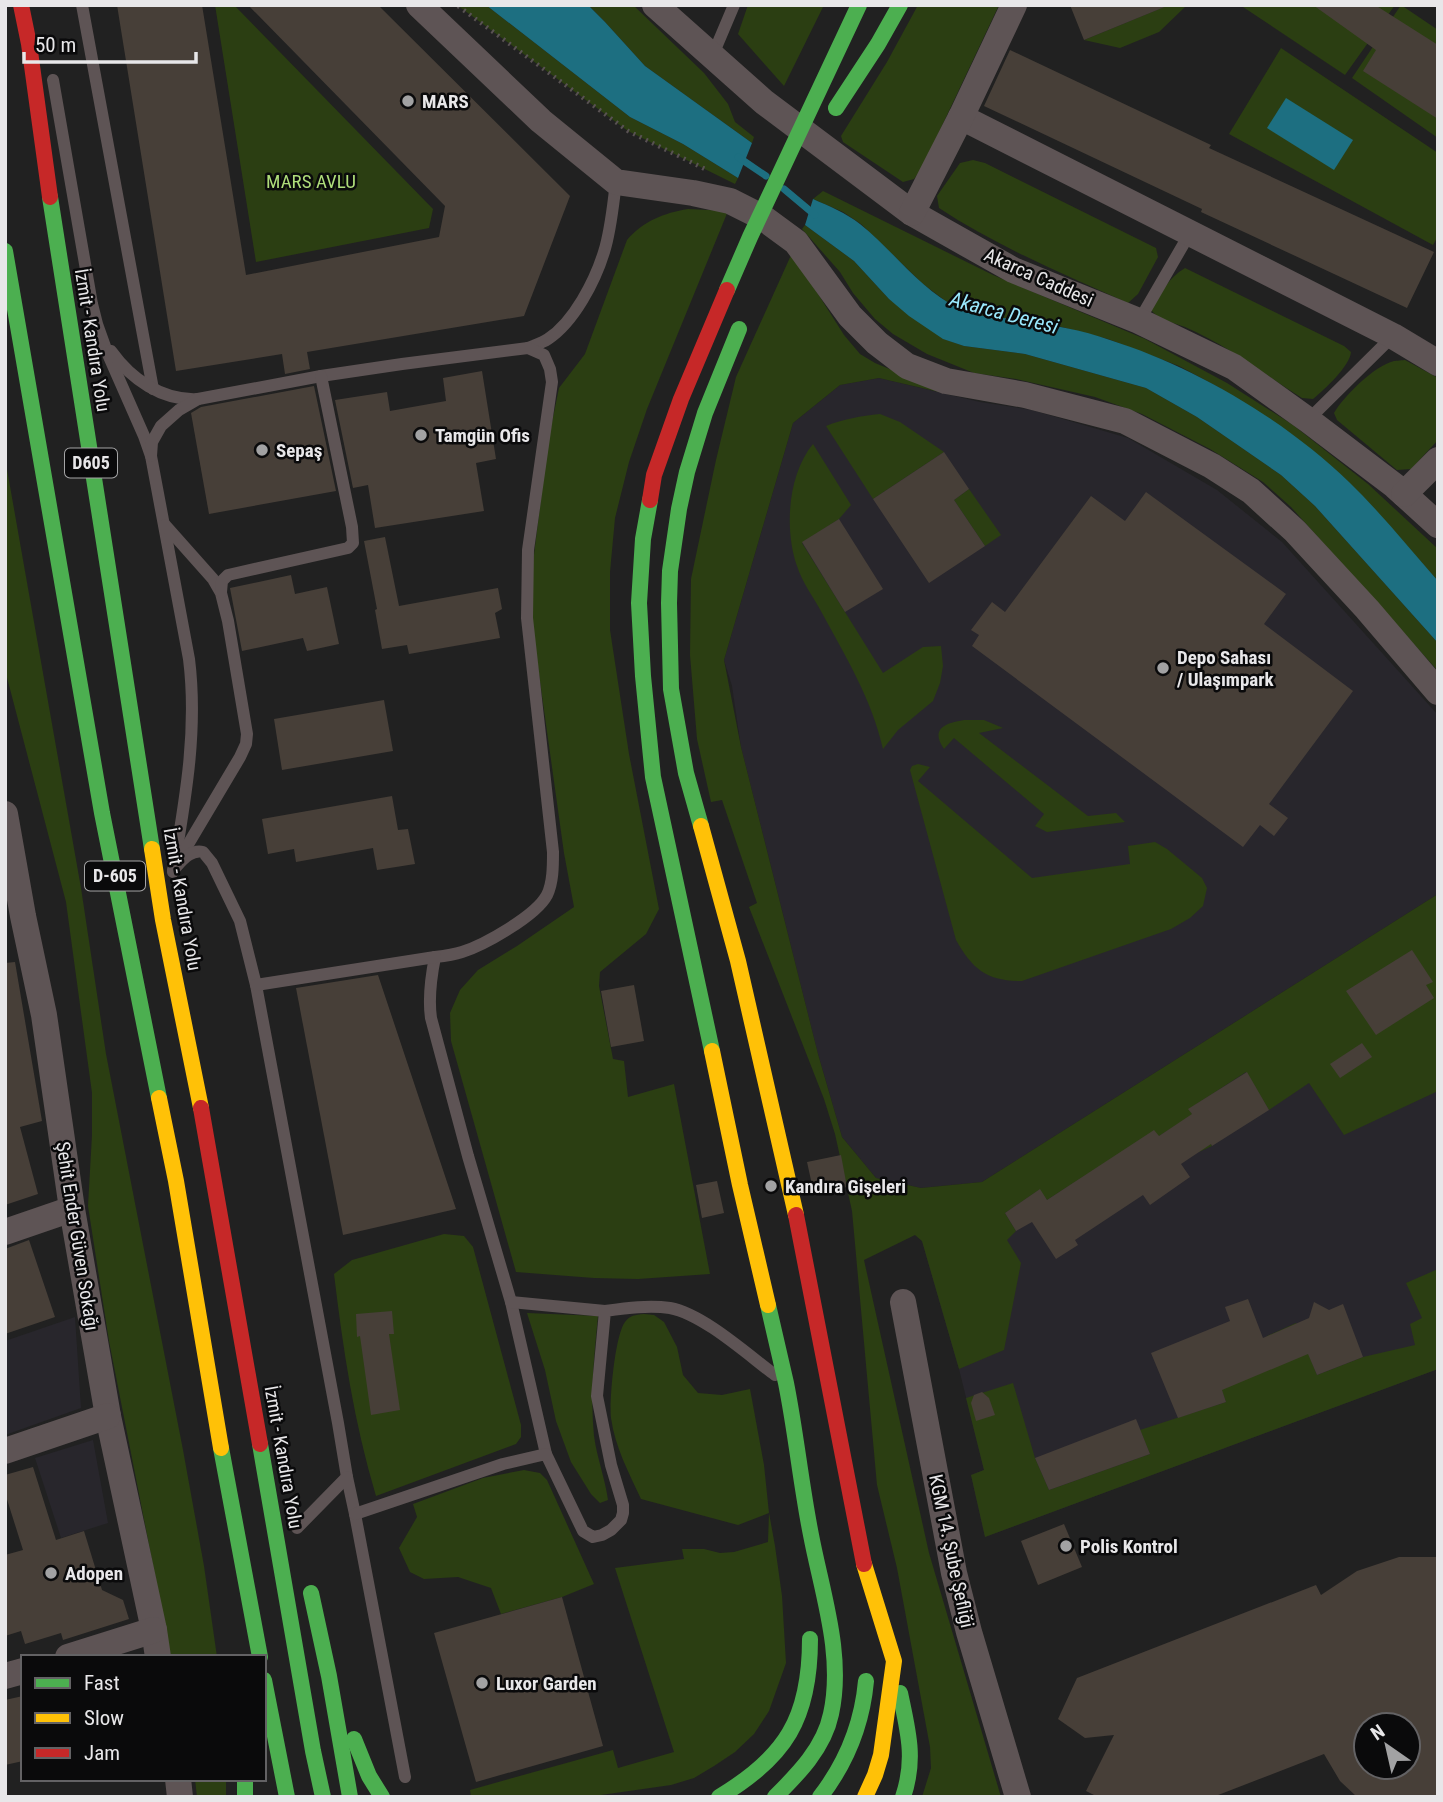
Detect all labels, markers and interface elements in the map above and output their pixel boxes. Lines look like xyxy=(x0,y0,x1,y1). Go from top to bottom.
scale bar xyxy=(24,21,196,65)
text: 50 m xyxy=(35,33,76,57)
place label: MARS xyxy=(422,90,469,113)
marker: MARS xyxy=(400,93,416,109)
park label: MARS AVLU xyxy=(266,170,356,193)
street label: Akarca Caddesi xyxy=(981,243,1097,312)
street label: İzmit - Kandıra Yolu xyxy=(70,267,115,413)
water label: Akarca Deresi xyxy=(946,287,1061,339)
place label: Tamgün Ofis xyxy=(435,424,530,447)
marker: Tamgün Ofis xyxy=(413,427,429,443)
place label: Sepaş xyxy=(276,439,322,462)
marker: Sepaş xyxy=(254,442,270,458)
road number: D605 xyxy=(65,448,117,477)
place label: Depo Sahası / Ulaşımpark xyxy=(1176,646,1275,691)
marker: Depo Sahası / Ulaşımpark xyxy=(1155,660,1171,676)
street label: İzmit - Kandıra Yolu xyxy=(159,826,206,972)
road number: D-605 xyxy=(85,862,145,890)
street label: Şehit Ender Güven Sokağı xyxy=(51,1140,104,1332)
place label: Kandıra Gişeleri xyxy=(785,1175,906,1198)
marker: Kandıra Gişeleri xyxy=(763,1178,779,1194)
street label: İzmit - Kandıra Yolu xyxy=(260,1384,307,1530)
street label: KGM 14. Şube Şefliği xyxy=(924,1472,979,1630)
place label: Polis Kontrol xyxy=(1080,1535,1178,1558)
marker: Polis Kontrol xyxy=(1058,1538,1074,1554)
place label: Adopen xyxy=(65,1562,123,1585)
marker: Adopen xyxy=(43,1565,59,1581)
legend xyxy=(21,1655,266,1781)
text: Fast xyxy=(84,1671,120,1695)
place label: Luxor Garden xyxy=(496,1672,597,1695)
marker: Luxor Garden xyxy=(474,1675,490,1691)
text: Slow xyxy=(84,1706,124,1730)
north arrow xyxy=(1352,1711,1422,1781)
text: N xyxy=(1367,1720,1389,1745)
text: Jam xyxy=(84,1741,120,1765)

